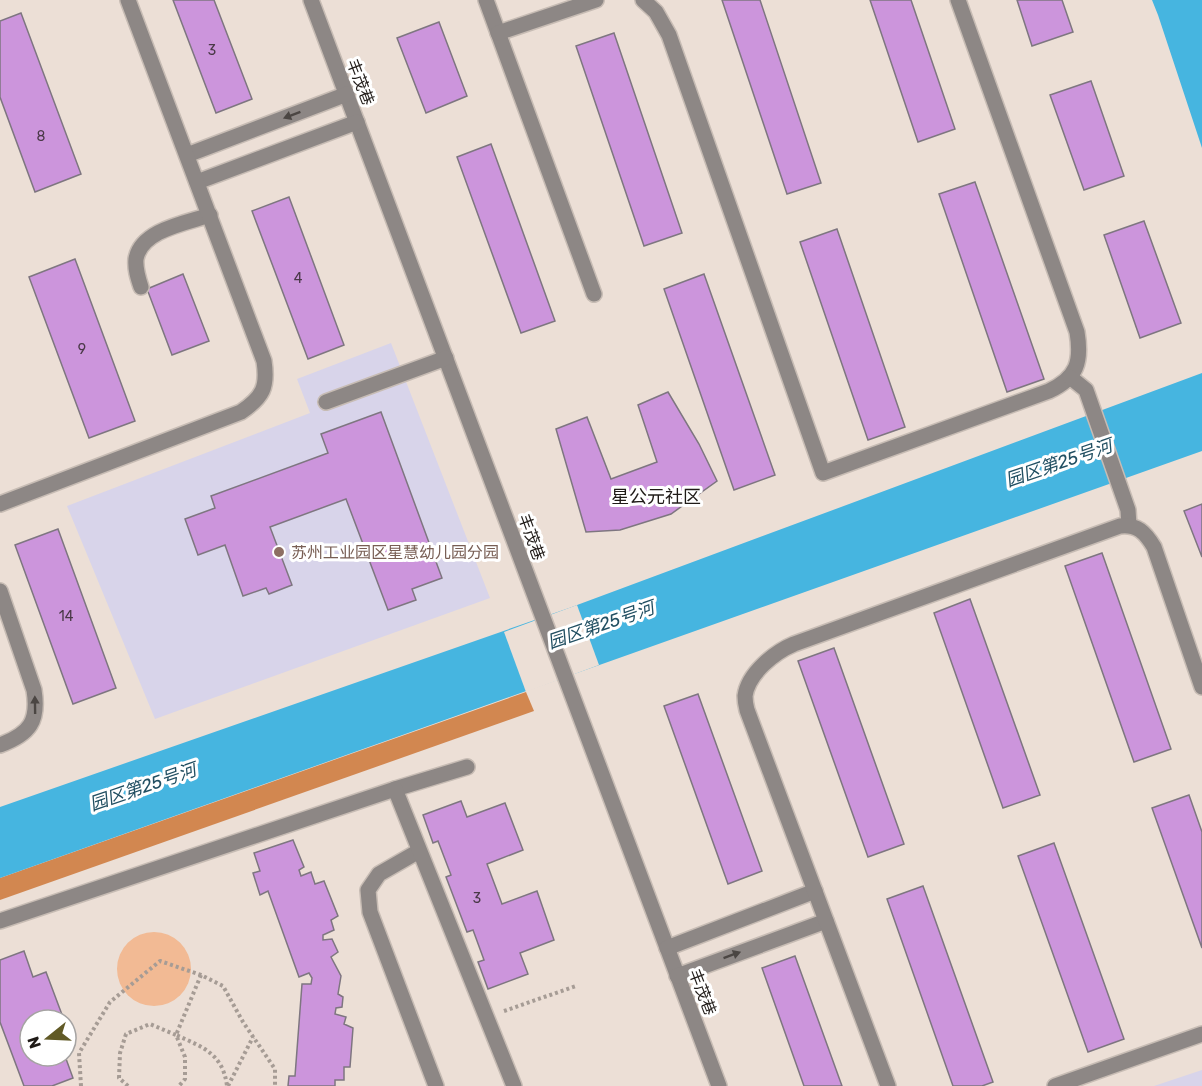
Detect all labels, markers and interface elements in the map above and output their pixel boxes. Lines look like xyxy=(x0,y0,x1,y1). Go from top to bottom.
house number: 3 xyxy=(208,42,216,59)
street label: 丰茂巷 xyxy=(343,56,378,108)
one-way arrow xyxy=(283,110,301,120)
house number: 8 xyxy=(37,128,46,145)
house number: 4 xyxy=(294,270,303,287)
house number: 9 xyxy=(78,341,86,358)
water label: 园区第25号河 xyxy=(1003,434,1118,492)
district label: 星公元社区 xyxy=(611,486,701,508)
street label: 丰茂巷 xyxy=(514,511,549,563)
place label: 苏州工业园区星慧幼儿园分园 xyxy=(291,543,499,562)
marker: 苏州工业园区星慧幼儿园分园 xyxy=(272,545,286,559)
water label: 园区第25号河 xyxy=(545,596,660,654)
house number: 14 xyxy=(59,608,74,625)
one-way arrow xyxy=(30,695,40,714)
water label: 园区第25号河 xyxy=(87,758,202,816)
house number: 3 xyxy=(473,890,481,907)
one-way arrow xyxy=(723,950,741,959)
street label: 丰茂巷 xyxy=(685,966,720,1018)
north arrow xyxy=(18,1008,78,1068)
text: N xyxy=(23,1034,45,1051)

